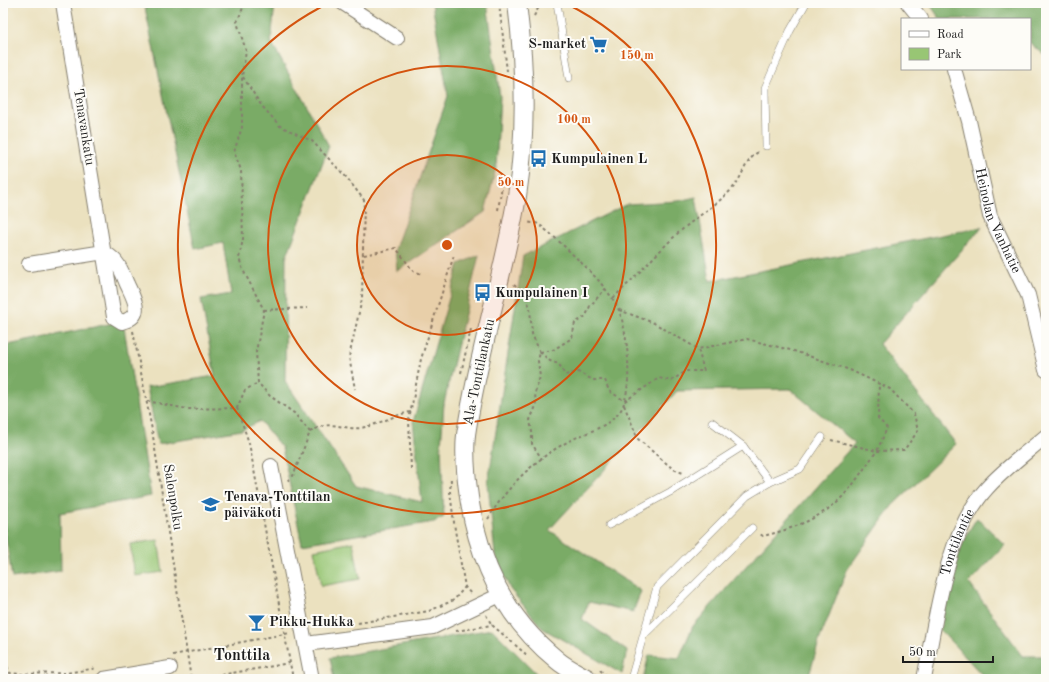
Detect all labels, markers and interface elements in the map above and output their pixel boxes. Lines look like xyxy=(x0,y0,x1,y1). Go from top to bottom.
legend xyxy=(901,18,1031,70)
text: Road xyxy=(937,29,964,41)
supermarket icon: S-market xyxy=(589,34,609,54)
place label: S-market xyxy=(528,37,586,51)
text: 150 m xyxy=(620,49,654,62)
text: Park xyxy=(937,49,962,61)
street label: Tenavankatu xyxy=(71,88,97,167)
text: 100 m xyxy=(557,114,591,126)
bus stop icon: Kumpulainen L xyxy=(528,149,548,169)
place label: Kumpulainen L xyxy=(551,152,647,166)
street label: Heinolan Vanhatie xyxy=(973,166,1023,275)
text: 50 m xyxy=(498,176,525,189)
centre of rings xyxy=(440,238,454,252)
bus stop icon: Kumpulainen I xyxy=(472,283,492,303)
place label: Kumpulainen I xyxy=(495,286,588,300)
street label: Ala-Tonttilankatu xyxy=(461,317,497,427)
street label: Salonpolku xyxy=(161,463,185,532)
place label: Tenava-Tonttilan päiväkoti xyxy=(224,490,331,520)
school or university icon: Tenava-Tonttilan päiväkoti xyxy=(201,495,221,515)
street label: Tonttilantie xyxy=(938,506,977,577)
bar icon: Pikku-Hukka xyxy=(246,612,266,632)
place label: Pikku-Hukka xyxy=(269,615,354,629)
scale bar xyxy=(903,638,993,664)
text: 50 m xyxy=(909,646,936,659)
district label: Tonttila xyxy=(214,648,270,664)

